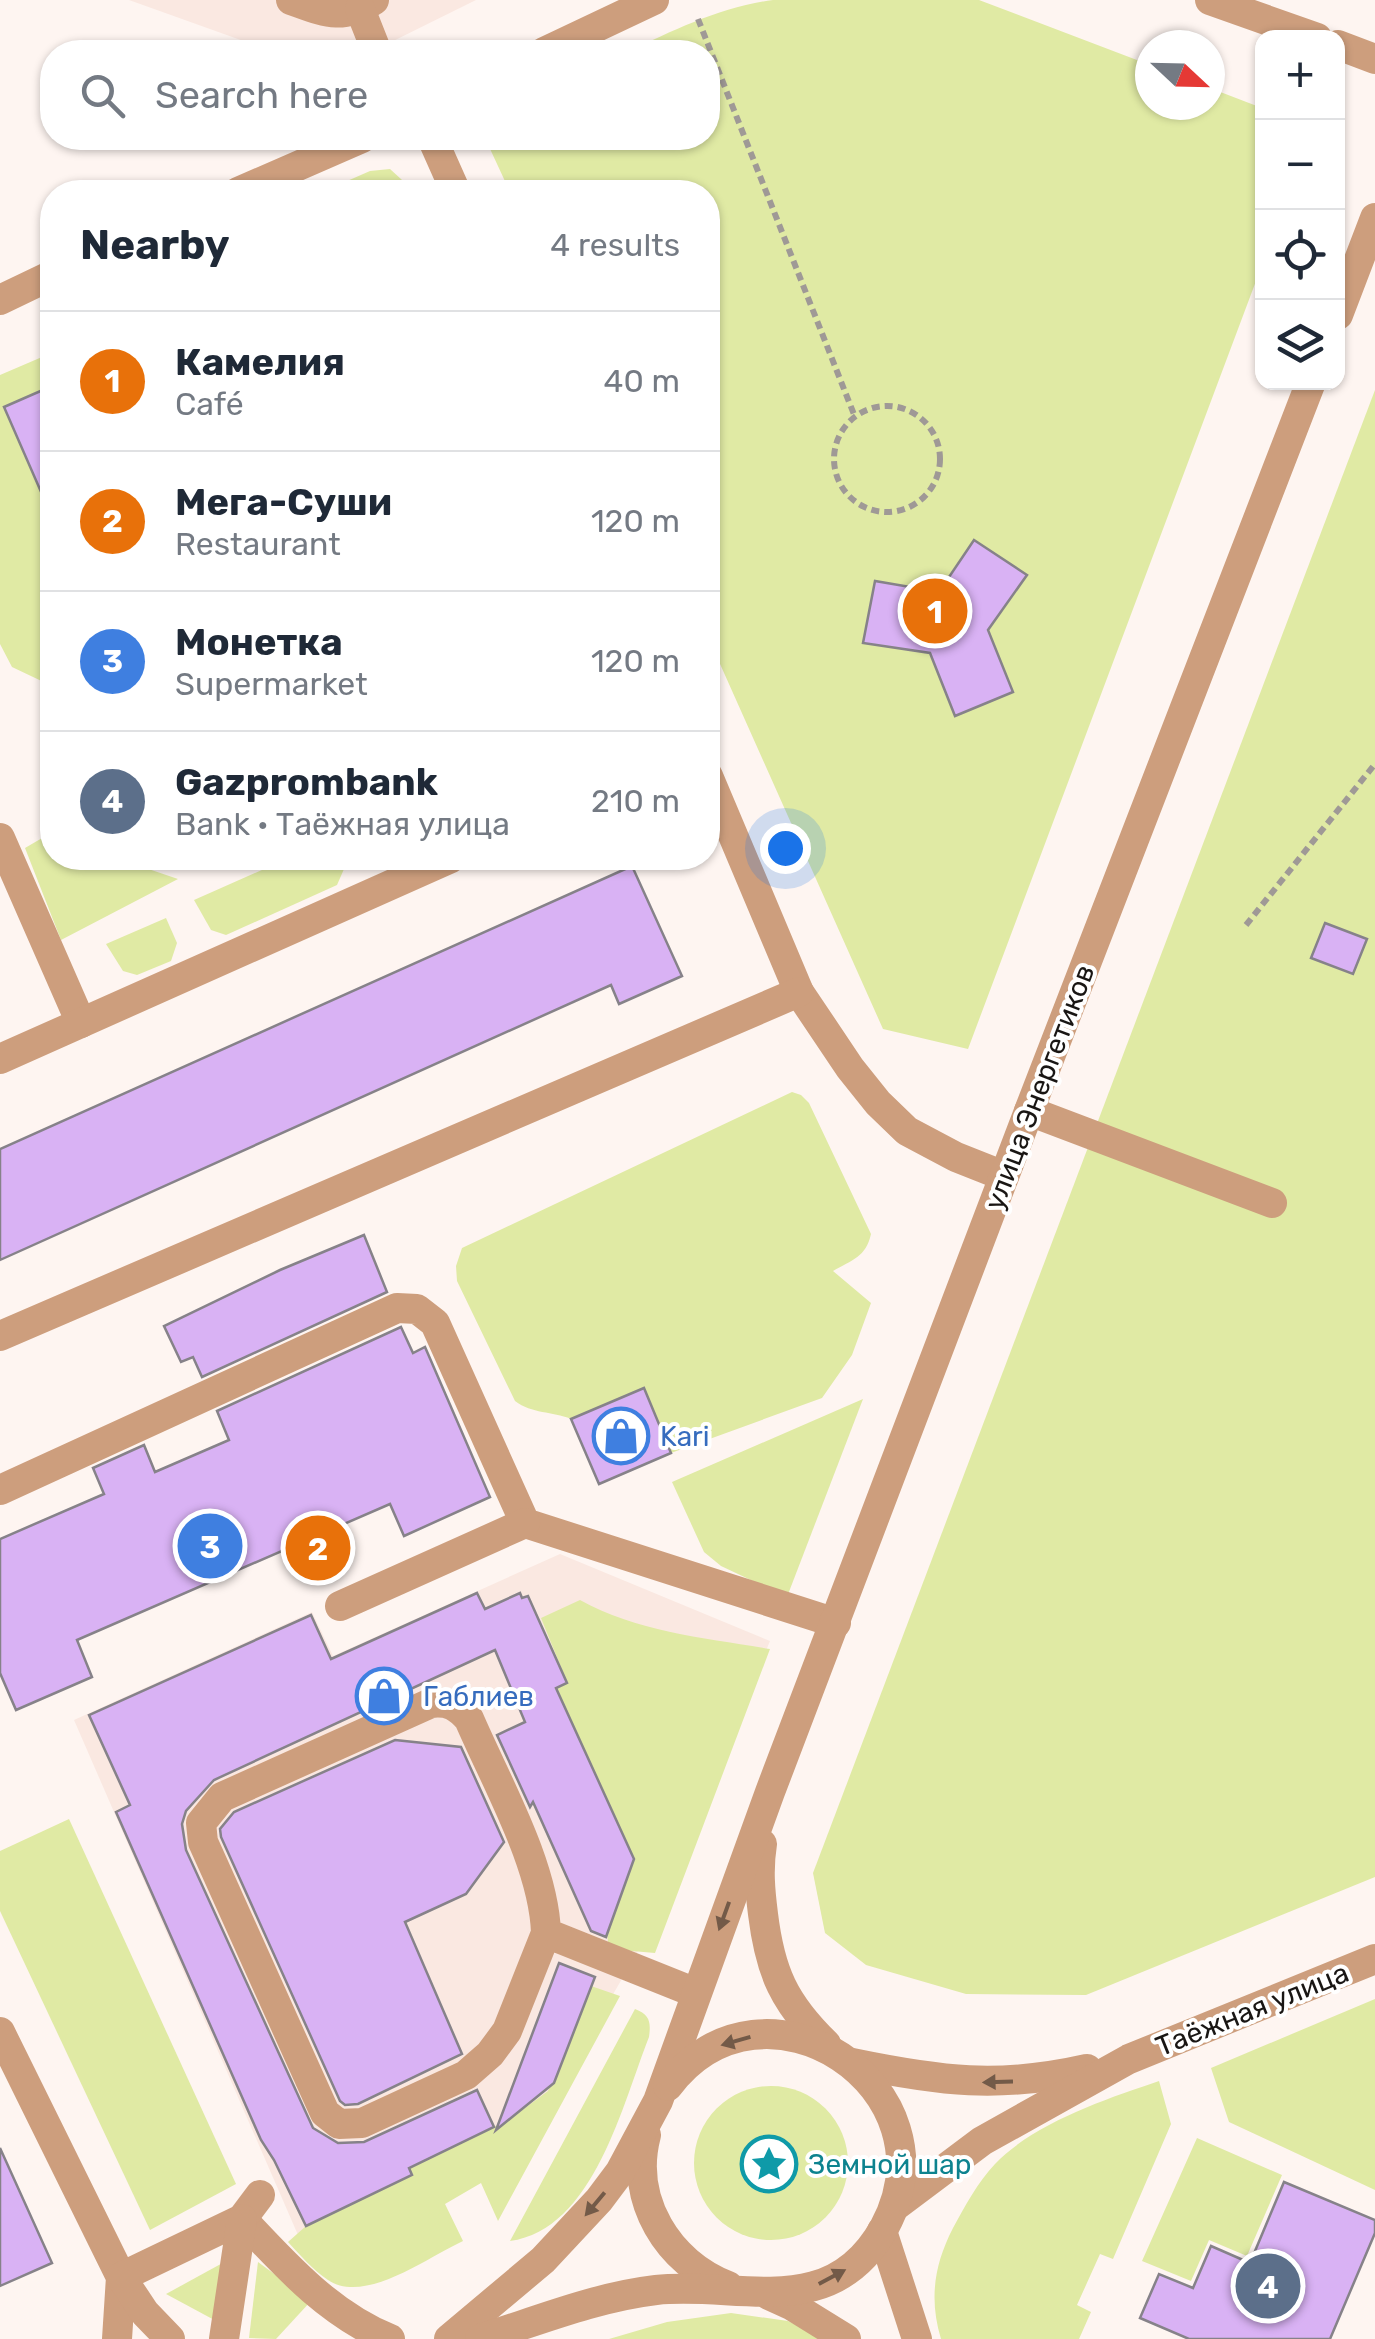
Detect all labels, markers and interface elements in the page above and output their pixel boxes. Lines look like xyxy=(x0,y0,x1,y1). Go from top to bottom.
north arrow xyxy=(1135,30,1225,120)
map controls xyxy=(1255,30,1345,390)
button: + xyxy=(1255,30,1345,120)
search box xyxy=(40,40,720,150)
icon: search xyxy=(75,68,130,123)
text: Search here xyxy=(155,72,368,118)
button: − xyxy=(1255,120,1345,210)
button: locate xyxy=(1255,210,1345,300)
text: Nearby xyxy=(80,220,230,270)
text: 4 results xyxy=(550,226,680,264)
button: layers xyxy=(1255,300,1345,390)
text: Камелия xyxy=(175,339,345,385)
text: 1 xyxy=(105,362,120,400)
text: 40 m xyxy=(604,362,680,400)
text: Café xyxy=(175,385,244,423)
text: Мега-Суши xyxy=(175,479,392,525)
text: 2 xyxy=(102,502,123,540)
text: 120 m xyxy=(591,502,680,540)
text: Restaurant xyxy=(175,525,341,563)
pin: 1 xyxy=(902,574,968,648)
text: Монетка xyxy=(175,619,343,665)
text: 3 xyxy=(102,642,123,680)
text: 120 m xyxy=(591,642,680,680)
text: Supermarket xyxy=(175,665,368,703)
text: Gazprombank xyxy=(175,759,438,805)
text: 4 xyxy=(102,782,123,820)
text: 210 m xyxy=(591,782,680,820)
text: Bank · Таёжная улица xyxy=(175,805,510,843)
your location xyxy=(760,823,811,874)
street label: улица Энергетиков xyxy=(978,960,1101,1214)
shop icon: Kari xyxy=(591,1406,651,1466)
place label: Kari xyxy=(660,1420,710,1453)
pin: 3 xyxy=(178,1508,242,1584)
pin: 2 xyxy=(286,1510,350,1586)
shop icon: Габлиев xyxy=(354,1666,414,1726)
place label: Габлиев xyxy=(423,1680,534,1713)
one-way arrow xyxy=(716,1902,731,1932)
street label: Таёжная улица xyxy=(1151,1956,1353,2063)
one-way arrow xyxy=(720,2034,751,2049)
one-way arrow xyxy=(982,2074,1014,2090)
place icon: Земной шар xyxy=(739,2134,799,2194)
place label: Земной шар xyxy=(808,2148,971,2181)
one-way arrow xyxy=(585,2191,606,2216)
pin: 4 xyxy=(1236,2248,1300,2324)
one-way arrow xyxy=(818,2269,846,2286)

